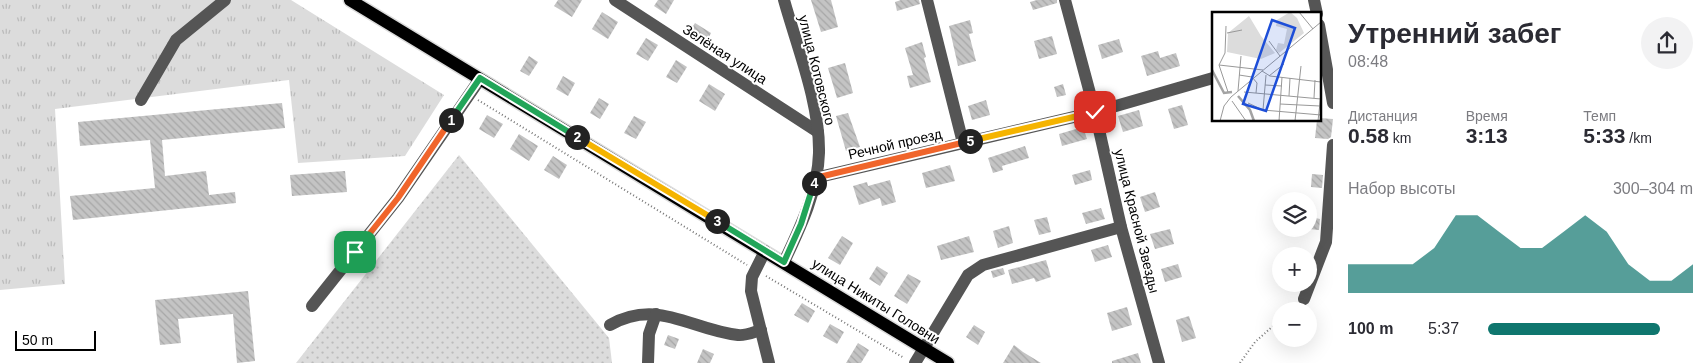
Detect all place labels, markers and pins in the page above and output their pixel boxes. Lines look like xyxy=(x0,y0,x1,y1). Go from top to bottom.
pin xyxy=(1074,91,1116,133)
pin: 1 xyxy=(438,108,464,132)
pin: 2 xyxy=(564,124,590,150)
pin: 5 xyxy=(958,128,982,154)
pin: 4 xyxy=(802,170,826,196)
pin: 3 xyxy=(704,208,730,234)
pin xyxy=(334,231,376,273)

